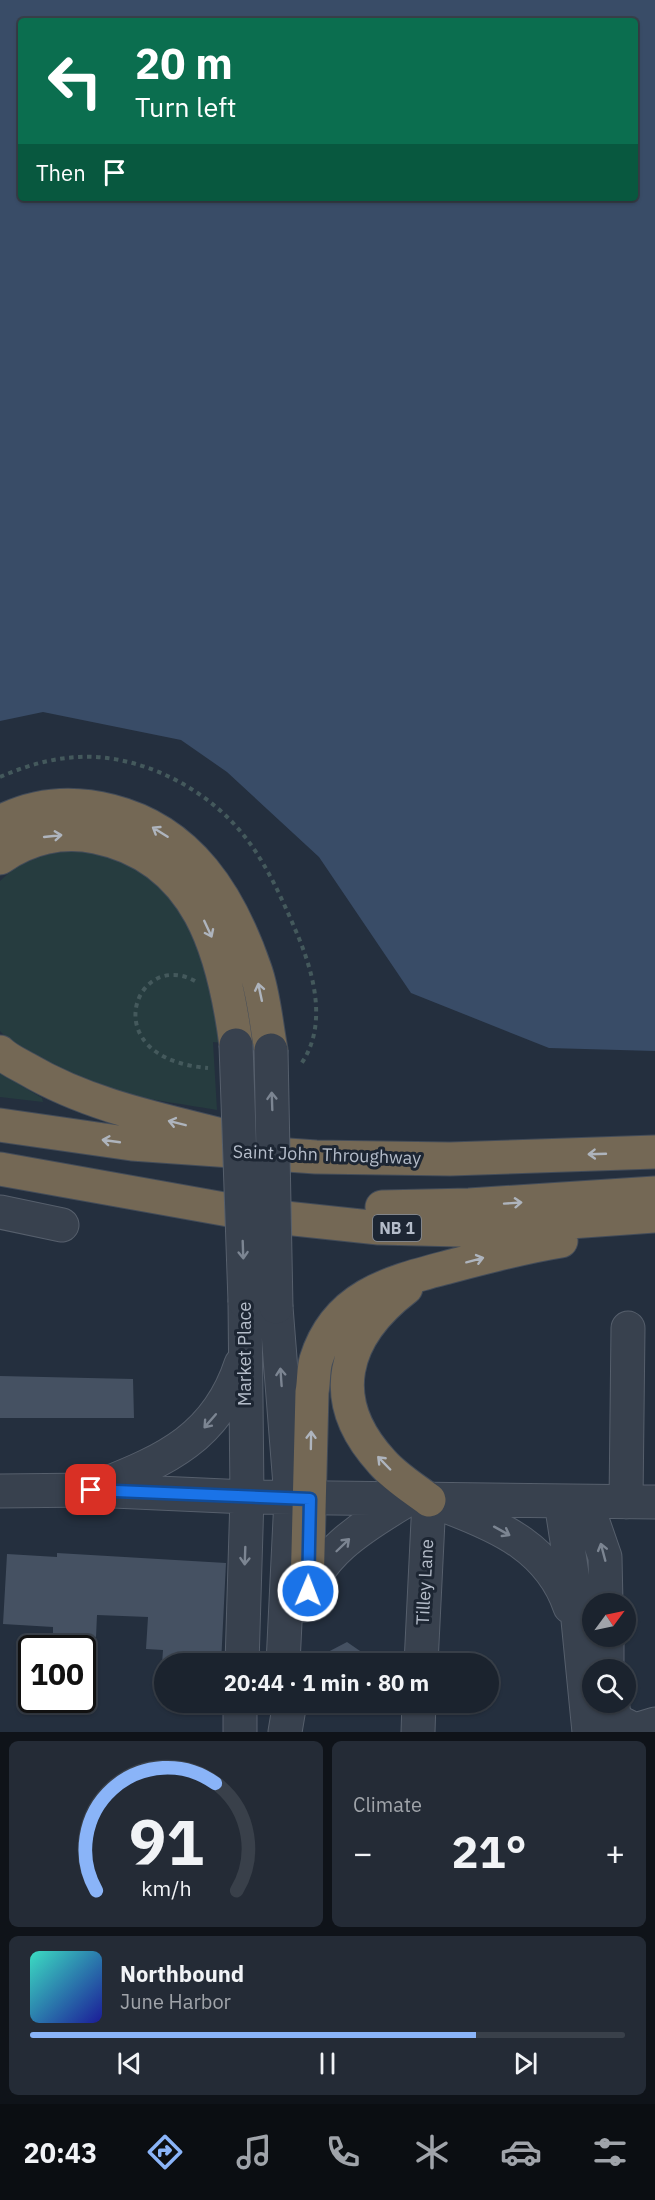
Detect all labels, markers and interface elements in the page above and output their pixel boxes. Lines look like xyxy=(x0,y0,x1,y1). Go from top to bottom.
text: 20 m xyxy=(135,36,233,91)
icon: left xyxy=(36,42,114,120)
text: Turn left xyxy=(135,89,236,124)
icon: arrive xyxy=(98,156,131,189)
text: Then xyxy=(36,158,86,187)
one-way arrow xyxy=(151,825,168,838)
one-way arrow xyxy=(43,830,63,841)
one-way arrow xyxy=(202,920,214,938)
one-way arrow xyxy=(254,983,265,1002)
one-way arrow xyxy=(267,1092,278,1112)
one-way arrow xyxy=(168,1117,187,1129)
one-way arrow xyxy=(101,1136,121,1147)
street label: Saint John Throughway xyxy=(232,1140,422,1169)
one-way arrow xyxy=(587,1148,607,1159)
one-way arrow xyxy=(503,1197,523,1208)
road number: NB 1 xyxy=(373,1215,421,1241)
one-way arrow xyxy=(238,1240,249,1260)
one-way arrow xyxy=(465,1253,484,1265)
street label: Market Place xyxy=(233,1302,256,1406)
one-way arrow xyxy=(275,1368,286,1387)
one-way arrow xyxy=(203,1413,216,1429)
one-way arrow xyxy=(305,1431,317,1451)
one-way arrow xyxy=(377,1456,391,1471)
pin xyxy=(65,1464,116,1515)
icon: arrive xyxy=(74,1473,107,1506)
one-way arrow xyxy=(493,1526,511,1537)
one-way arrow xyxy=(336,1538,351,1552)
street label: Tilley Lane xyxy=(411,1538,438,1626)
one-way arrow xyxy=(596,1543,608,1562)
one-way arrow xyxy=(240,1545,251,1565)
position arrow xyxy=(276,1559,340,1623)
north arrow xyxy=(582,1593,636,1647)
map controls xyxy=(582,1593,636,1713)
speed limit sign: 100 xyxy=(18,1635,96,1713)
button: search xyxy=(582,1659,636,1713)
text: 20:44 · 1 min · 80 m xyxy=(224,1668,429,1697)
text: Climate xyxy=(353,1791,422,1818)
text: 91 xyxy=(129,1801,203,1882)
text: 21° xyxy=(451,1822,527,1880)
text: − xyxy=(353,1831,373,1874)
text: + xyxy=(605,1831,625,1874)
text: km/h xyxy=(141,1874,191,1902)
text: Northbound xyxy=(120,1959,244,1988)
text: June Harbor xyxy=(120,1988,231,2015)
icon: previous xyxy=(113,2047,146,2080)
icon: pause xyxy=(311,2047,344,2080)
icon: next xyxy=(509,2047,542,2080)
icon: directions xyxy=(144,2131,186,2173)
icon: music xyxy=(233,2131,275,2173)
icon: phone xyxy=(322,2131,364,2173)
icon: climate xyxy=(411,2131,453,2173)
icon: car xyxy=(500,2131,542,2173)
icon: filters xyxy=(589,2131,631,2173)
text: 20:43 xyxy=(24,2135,97,2170)

